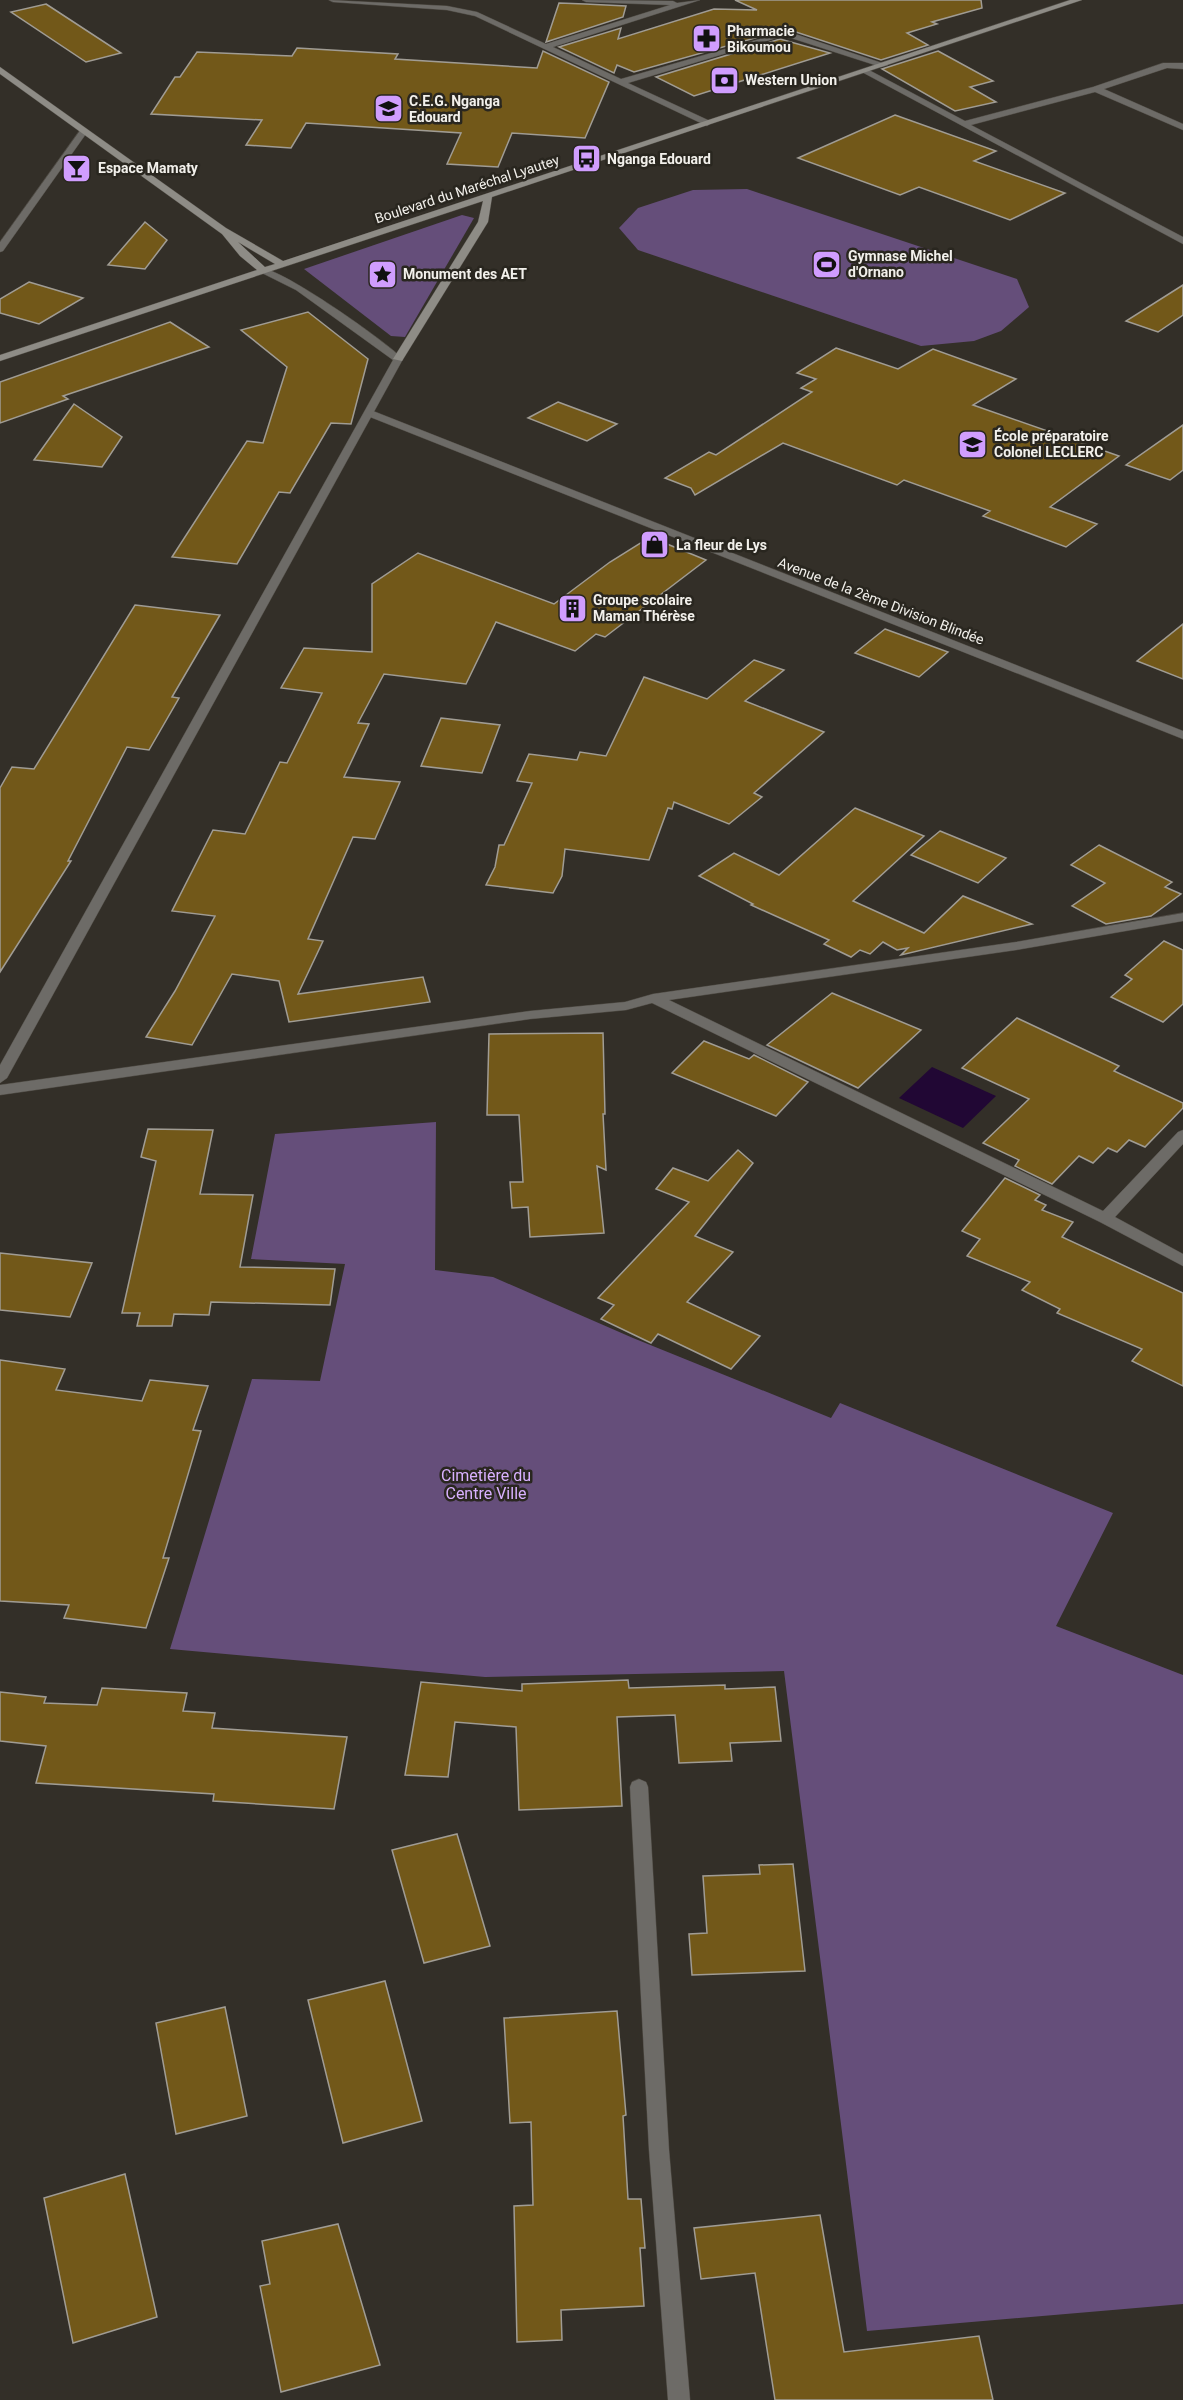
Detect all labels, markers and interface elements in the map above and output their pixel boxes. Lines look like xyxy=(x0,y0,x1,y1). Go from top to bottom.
pharmacy icon: Pharmacie Bikoumou xyxy=(690,23,722,55)
place label: Pharmacie Bikoumou xyxy=(727,23,795,55)
bank icon: Western Union xyxy=(708,64,740,96)
place label: Western Union xyxy=(745,72,837,88)
school or university icon: C.E.G. Nganga Edouard xyxy=(372,93,404,125)
place label: C.E.G. Nganga Edouard xyxy=(409,93,500,125)
bus stop icon: Nganga Edouard xyxy=(570,143,602,175)
street label: Boulevard du Maréchal Lyautey xyxy=(373,151,562,226)
place label: Nganga Edouard xyxy=(607,151,711,167)
bar icon: Espace Mamaty xyxy=(61,152,93,184)
place label: Espace Mamaty xyxy=(98,160,199,176)
sports icon: Gymnase Michel d'Ornano xyxy=(811,248,843,280)
place label: Gymnase Michel d'Ornano xyxy=(848,248,953,280)
place icon: Monument des AET xyxy=(366,258,398,290)
place label: Monument des AET xyxy=(403,266,527,282)
place label: École préparatoire Colonel LECLERC xyxy=(994,427,1109,460)
school or university icon: École préparatoire Colonel LECLERC xyxy=(957,428,989,460)
shop icon: La fleur de Lys xyxy=(639,529,671,561)
place label: La fleur de Lys xyxy=(676,537,767,553)
street label: Avenue de la 2ème Division Blindée xyxy=(776,554,986,648)
building icon: Groupe scolaire Maman Thérèse xyxy=(556,592,588,624)
place label: Groupe scolaire Maman Thérèse xyxy=(593,592,695,624)
park label: Cimetière du Centre Ville xyxy=(441,1466,531,1503)

